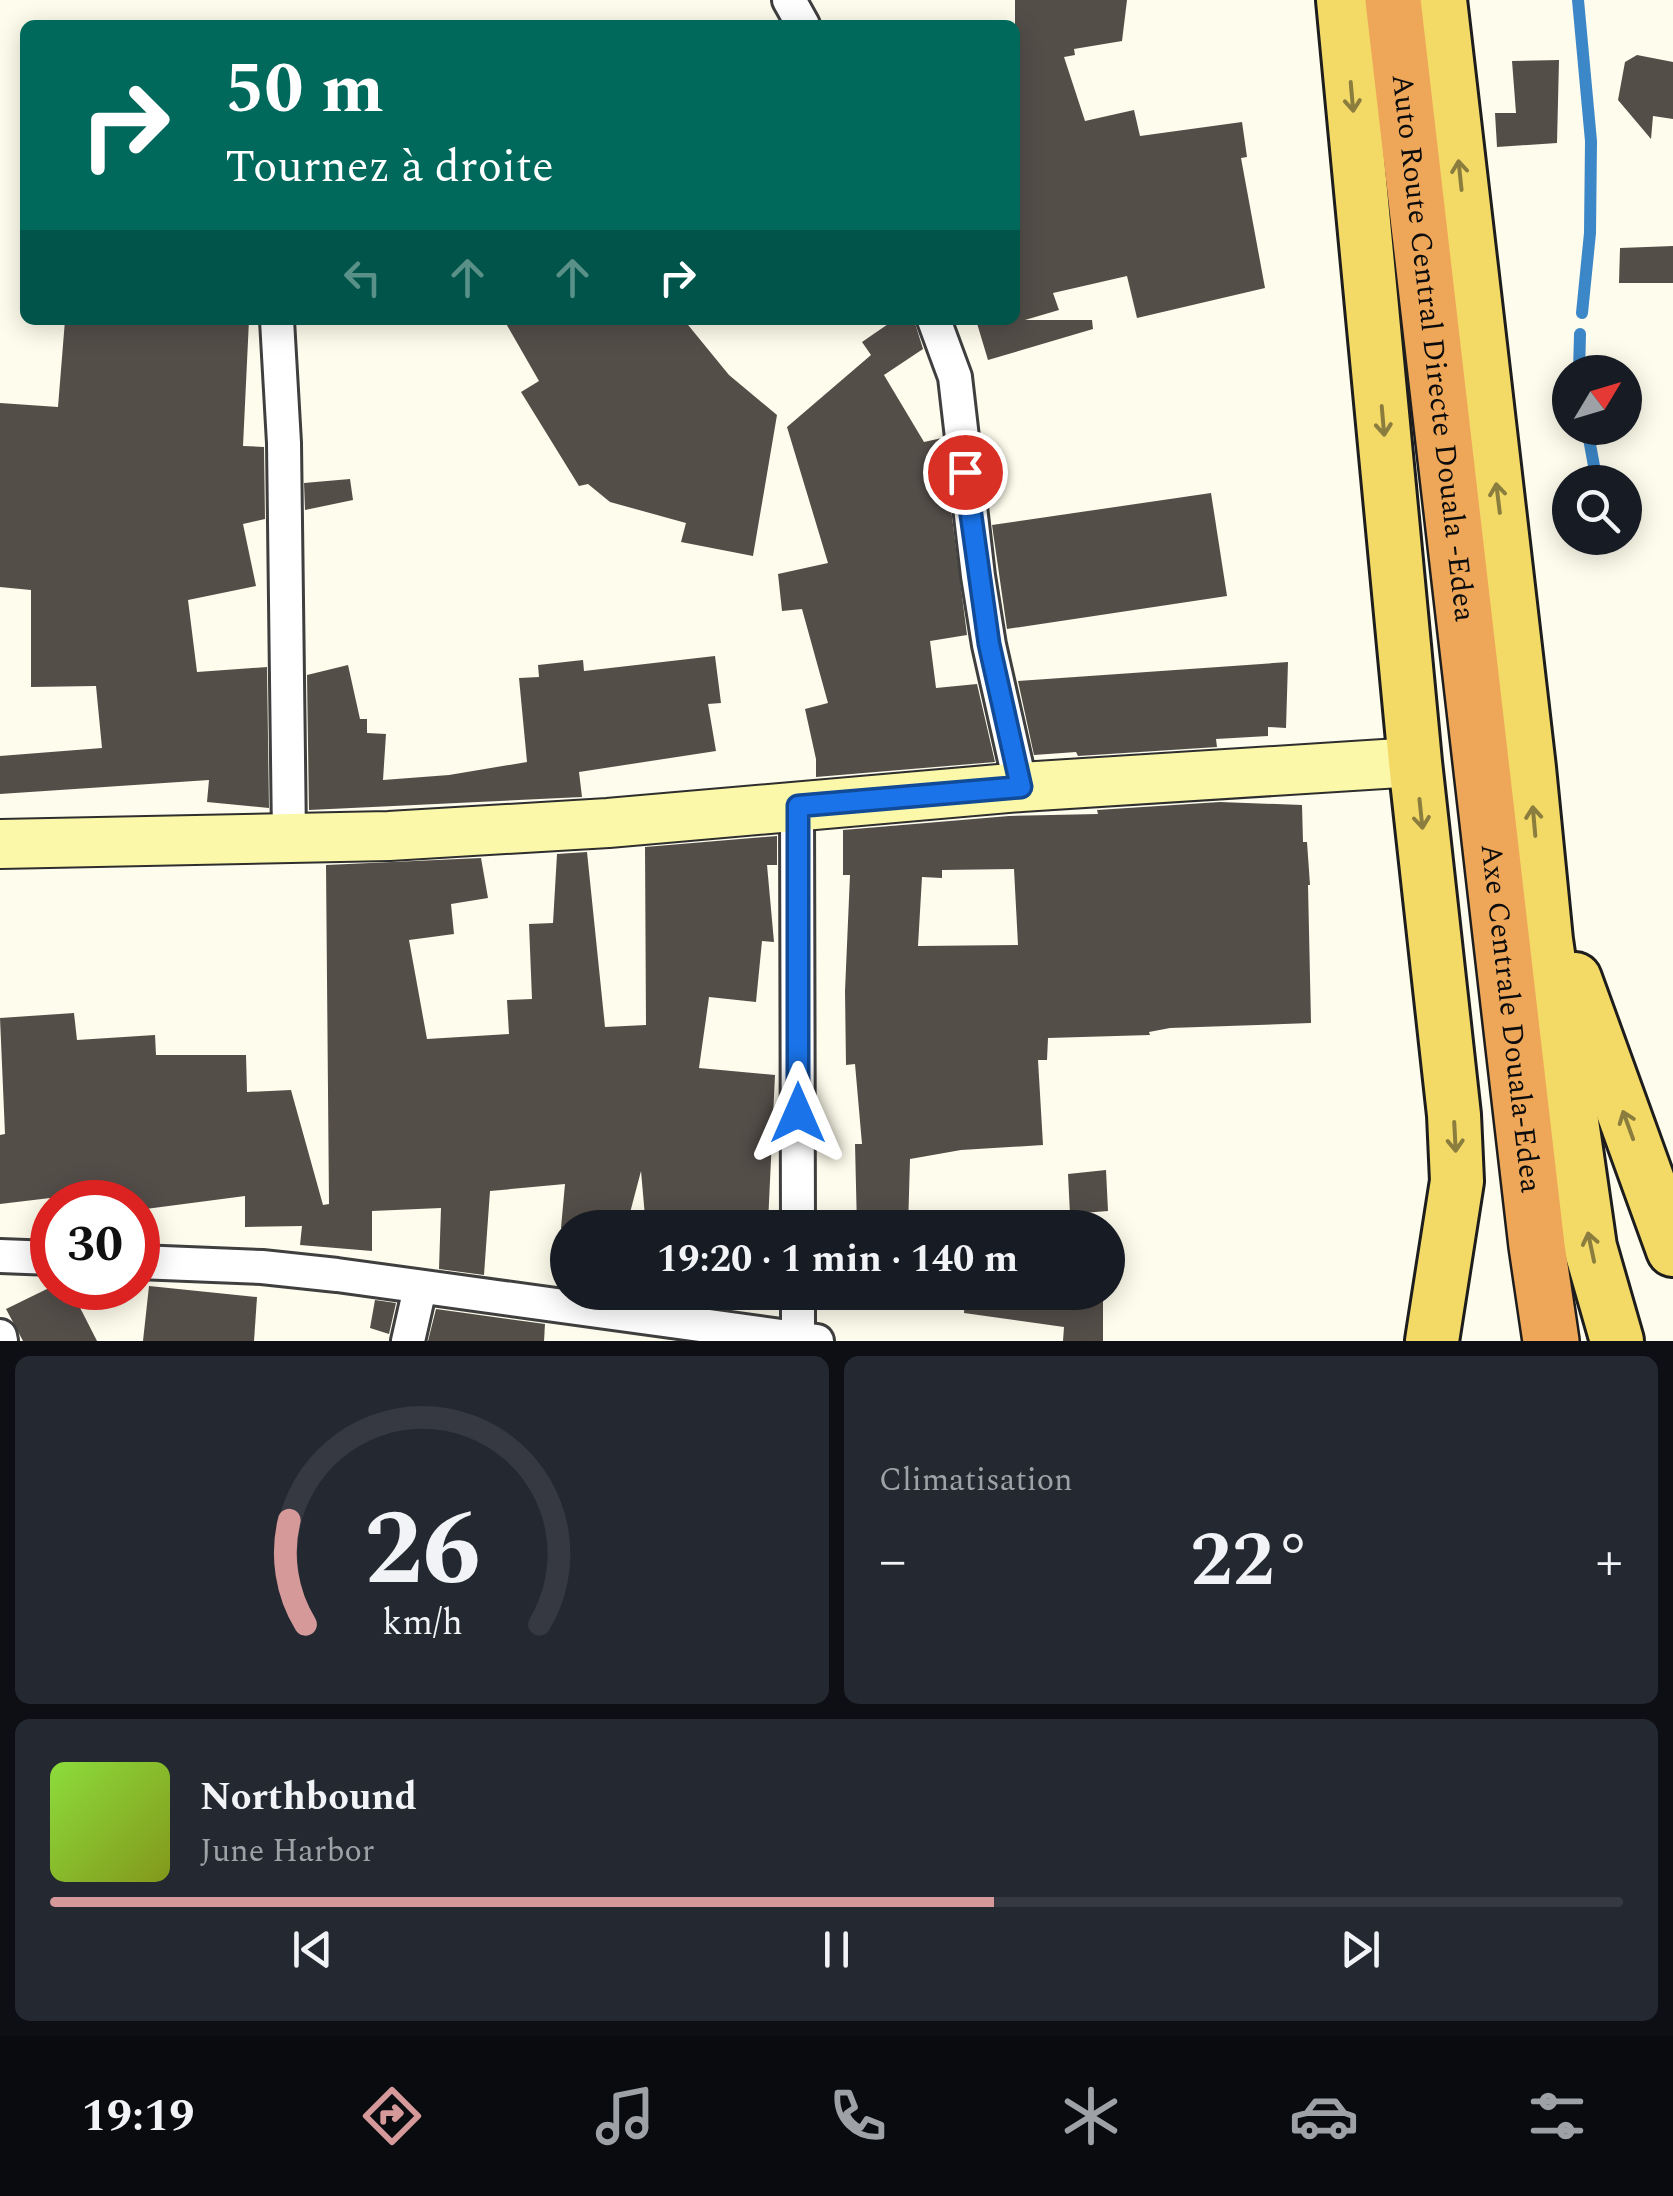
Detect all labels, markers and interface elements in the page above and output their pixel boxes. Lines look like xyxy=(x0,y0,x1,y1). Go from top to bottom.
text: 50 m xyxy=(225,37,384,143)
icon: right xyxy=(60,60,190,190)
street label: Auto Route Central Directe Douala -Edea xyxy=(1379,71,1488,624)
one-way arrow xyxy=(1343,80,1362,113)
text: Tournez à droite xyxy=(225,133,554,202)
one-way arrow xyxy=(1450,160,1469,192)
icon: left xyxy=(335,250,390,305)
icon: ahead xyxy=(440,250,495,305)
icon: ahead xyxy=(545,250,600,305)
icon: right xyxy=(650,250,705,305)
north arrow xyxy=(1552,355,1642,445)
map controls xyxy=(1552,355,1642,555)
one-way arrow xyxy=(1374,404,1393,436)
pin xyxy=(923,430,1008,515)
icon: arrive xyxy=(938,445,993,500)
button: search xyxy=(1552,465,1642,555)
one-way arrow xyxy=(1488,483,1506,515)
one-way arrow xyxy=(1412,797,1431,829)
one-way arrow xyxy=(1525,806,1544,838)
street label: Axe Centrale Douala-Edea xyxy=(1468,841,1554,1196)
position arrow xyxy=(746,1061,850,1165)
one-way arrow xyxy=(1618,1111,1636,1142)
one-way arrow xyxy=(1446,1120,1465,1152)
speed limit sign: 30 xyxy=(30,1180,160,1310)
text: 19:20 · 1 min · 140 m xyxy=(657,1231,1018,1289)
one-way arrow xyxy=(1581,1232,1600,1264)
text: Climatisation xyxy=(879,1456,1073,1505)
text: 26 xyxy=(364,1472,480,1630)
text: 22° xyxy=(1190,1505,1312,1619)
text: − xyxy=(879,1520,907,1603)
text: + xyxy=(1595,1520,1623,1603)
text: km/h xyxy=(382,1596,462,1651)
text: Northbound xyxy=(200,1769,417,1827)
text: June Harbor xyxy=(200,1827,375,1876)
icon: previous xyxy=(285,1922,340,1977)
icon: pause xyxy=(809,1922,864,1977)
icon: next xyxy=(1333,1922,1388,1977)
icon: directions xyxy=(357,2081,427,2151)
icon: music xyxy=(590,2081,660,2151)
icon: phone xyxy=(823,2081,893,2151)
icon: climate xyxy=(1056,2081,1126,2151)
icon: car xyxy=(1289,2081,1359,2151)
icon: filters xyxy=(1522,2081,1592,2151)
text: 19:19 xyxy=(81,2082,194,2151)

